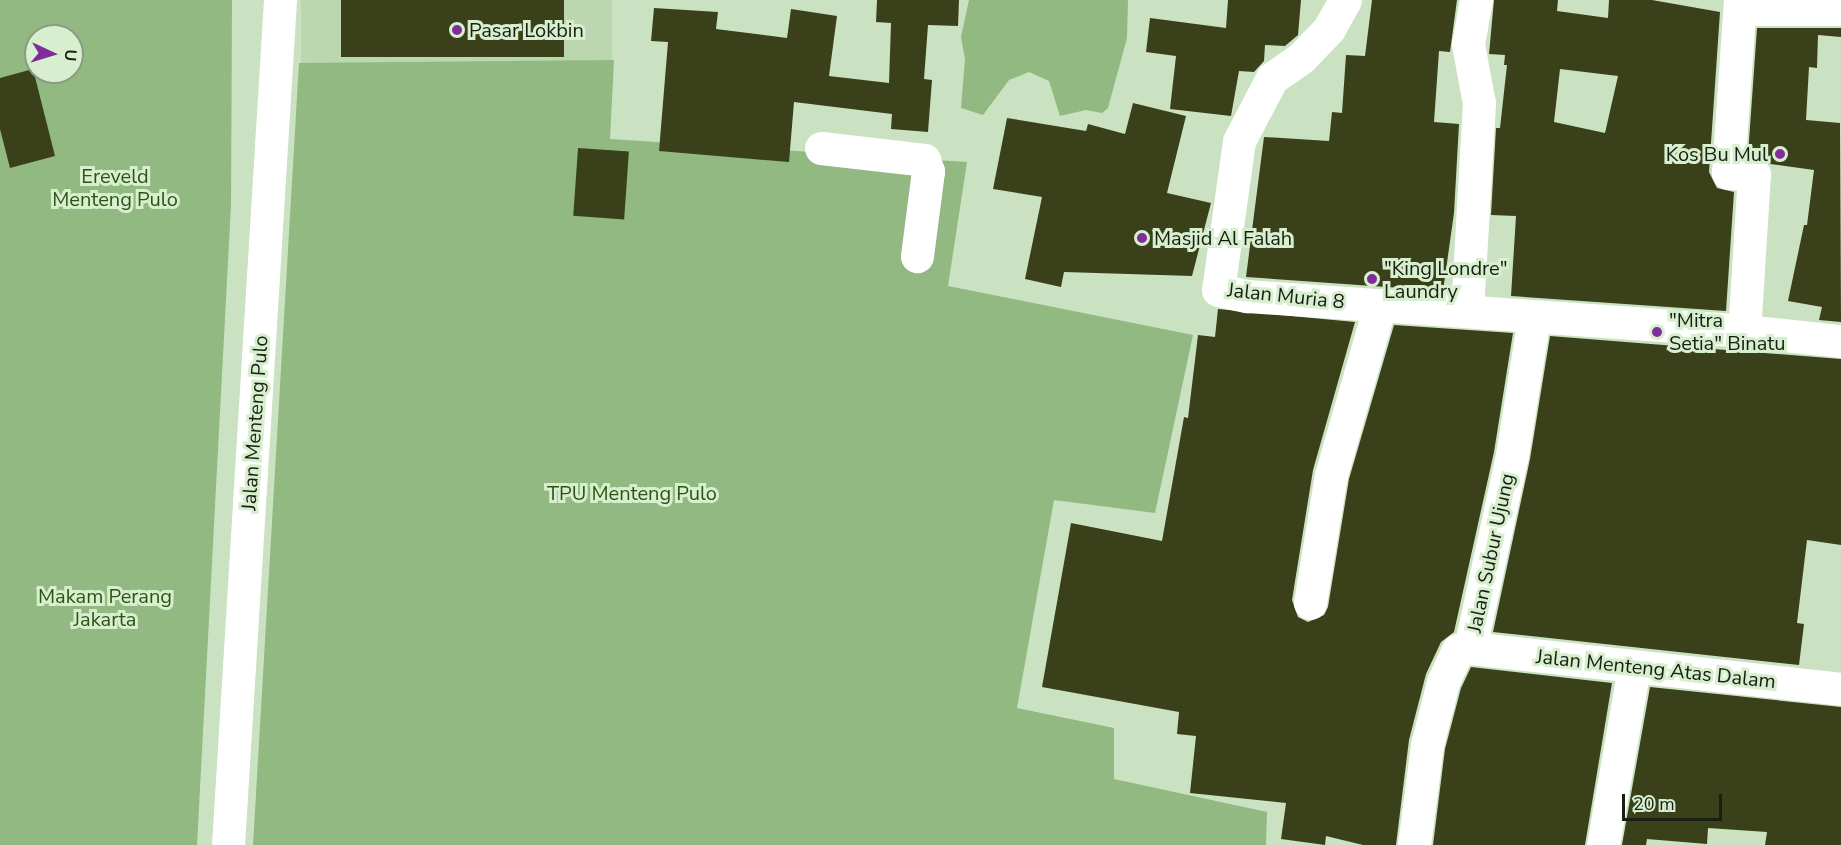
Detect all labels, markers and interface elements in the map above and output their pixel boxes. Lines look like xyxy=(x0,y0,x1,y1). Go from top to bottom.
place label: Pasar Lokbin xyxy=(469,18,584,42)
marker: Pasar Lokbin xyxy=(450,23,464,37)
north arrow xyxy=(24,24,84,84)
text: U xyxy=(59,48,81,62)
place label: Kos Bu Mul xyxy=(1666,142,1768,166)
marker: Kos Bu Mul xyxy=(1773,147,1787,161)
park label: Ereveld Menteng Pulo xyxy=(52,165,178,212)
place label: Masjid Al Falah xyxy=(1154,226,1292,250)
marker: Masjid Al Falah xyxy=(1135,231,1149,245)
place label: "King Londre" Laundry xyxy=(1384,256,1508,303)
marker: "King Londre" Laundry xyxy=(1365,272,1379,286)
street label: Jalan Muria 8 xyxy=(1226,278,1346,314)
place label: "Mitra Setia" Binatu xyxy=(1669,308,1785,355)
marker: "Mitra Setia" Binatu xyxy=(1650,325,1664,339)
street label: Jalan Menteng Pulo xyxy=(237,335,273,511)
street label: Jalan Subur Ujung xyxy=(1462,471,1520,635)
park label: TPU Menteng Pulo xyxy=(547,481,717,505)
park label: Makam Perang Jakarta xyxy=(38,584,172,631)
street label: Jalan Menteng Atas Dalam xyxy=(1535,644,1777,694)
scale bar xyxy=(1625,782,1726,820)
text: 20 m xyxy=(1633,792,1675,816)

